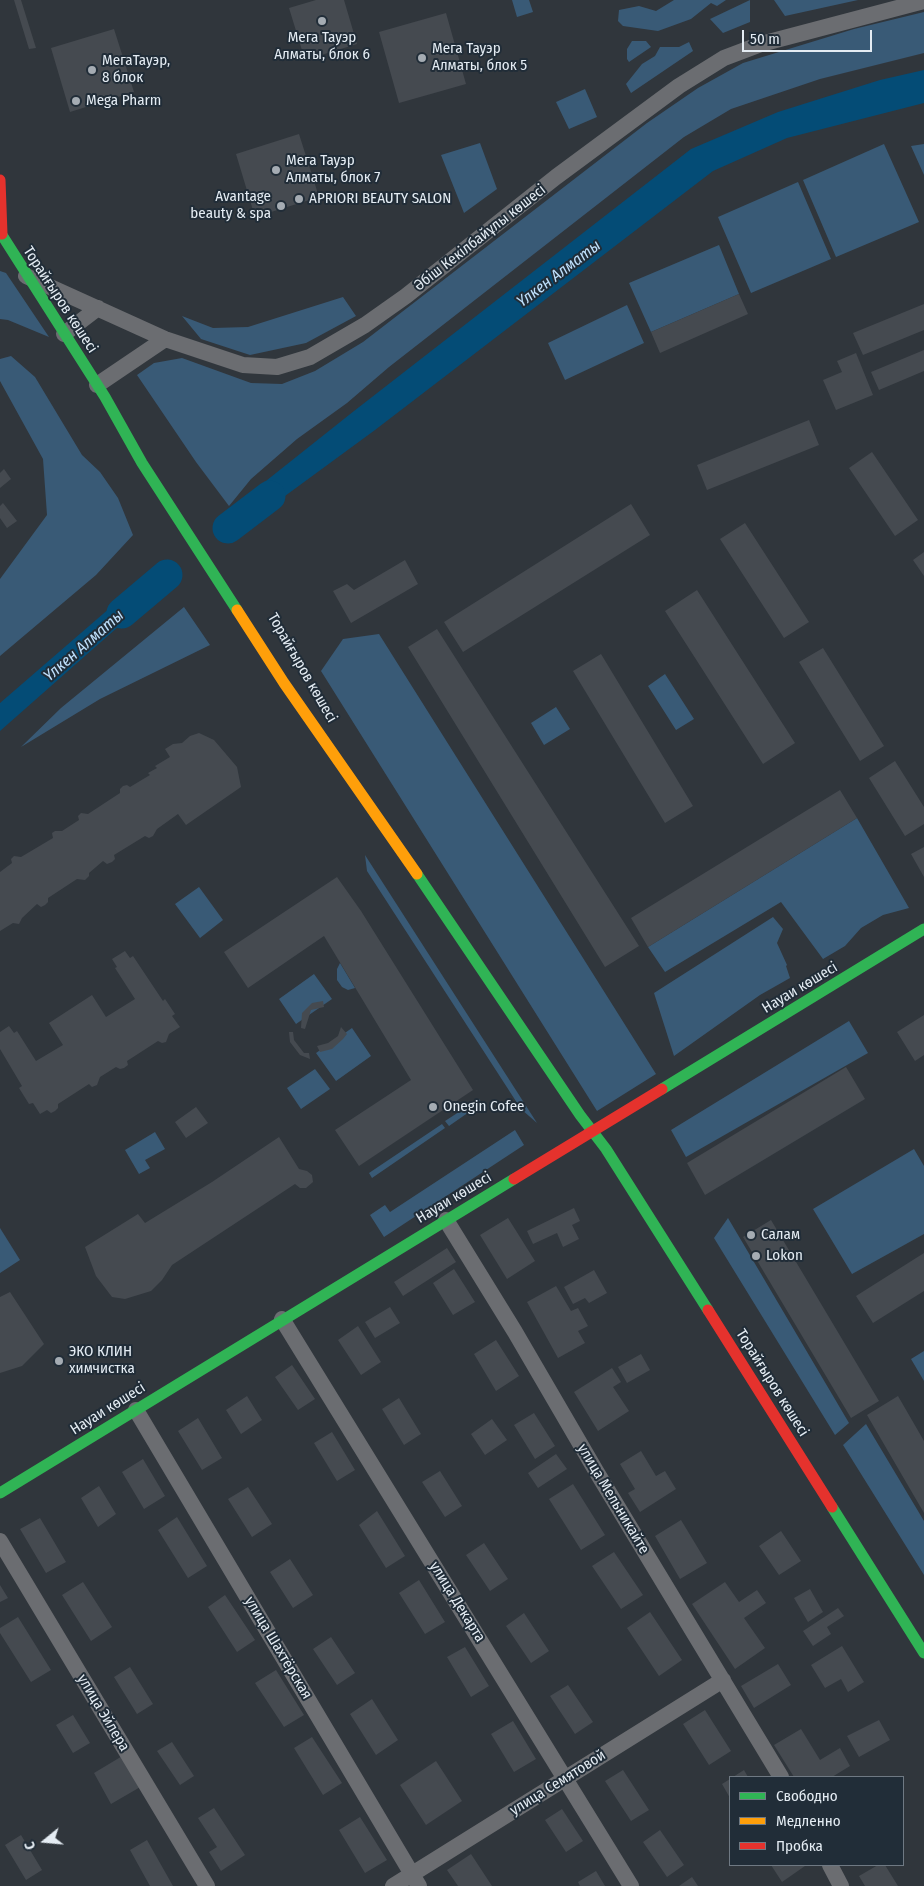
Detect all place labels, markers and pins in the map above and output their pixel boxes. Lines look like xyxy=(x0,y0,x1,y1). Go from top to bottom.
marker: Мега Тауэр Алматы, блок 6 xyxy=(316,15,328,27)
place label: Мега Тауэр Алматы, блок 6 xyxy=(274,29,370,64)
place label: Мега Тауэр Алматы, блок 5 xyxy=(432,40,527,75)
place label: МегаТауэр, 8 блок xyxy=(102,52,170,87)
marker: Мега Тауэр Алматы, блок 5 xyxy=(416,52,428,64)
marker: МегаТауэр, 8 блок xyxy=(86,64,98,76)
place label: Mega Pharm xyxy=(86,92,161,110)
marker: Mega Pharm xyxy=(70,95,82,107)
place label: Мега Тауэр Алматы, блок 7 xyxy=(286,152,380,187)
marker: Мега Тауэр Алматы, блок 7 xyxy=(270,164,282,176)
place label: Avantage beauty & spa xyxy=(190,188,271,223)
place label: APRIORI BEAUTY SALON xyxy=(309,190,451,208)
marker: APRIORI BEAUTY SALON xyxy=(293,193,305,205)
marker: Avantage beauty & spa xyxy=(275,200,287,212)
place label: Onegin Cofee xyxy=(443,1098,524,1116)
marker: Onegin Cofee xyxy=(427,1101,439,1113)
place label: Салам xyxy=(761,1226,800,1244)
marker: Салам xyxy=(745,1229,757,1241)
place label: Lokon xyxy=(766,1247,803,1265)
marker: Lokon xyxy=(750,1250,762,1262)
place label: ЭКО КЛИН химчистка xyxy=(69,1343,135,1378)
marker: ЭКО КЛИН химчистка xyxy=(53,1355,65,1367)

